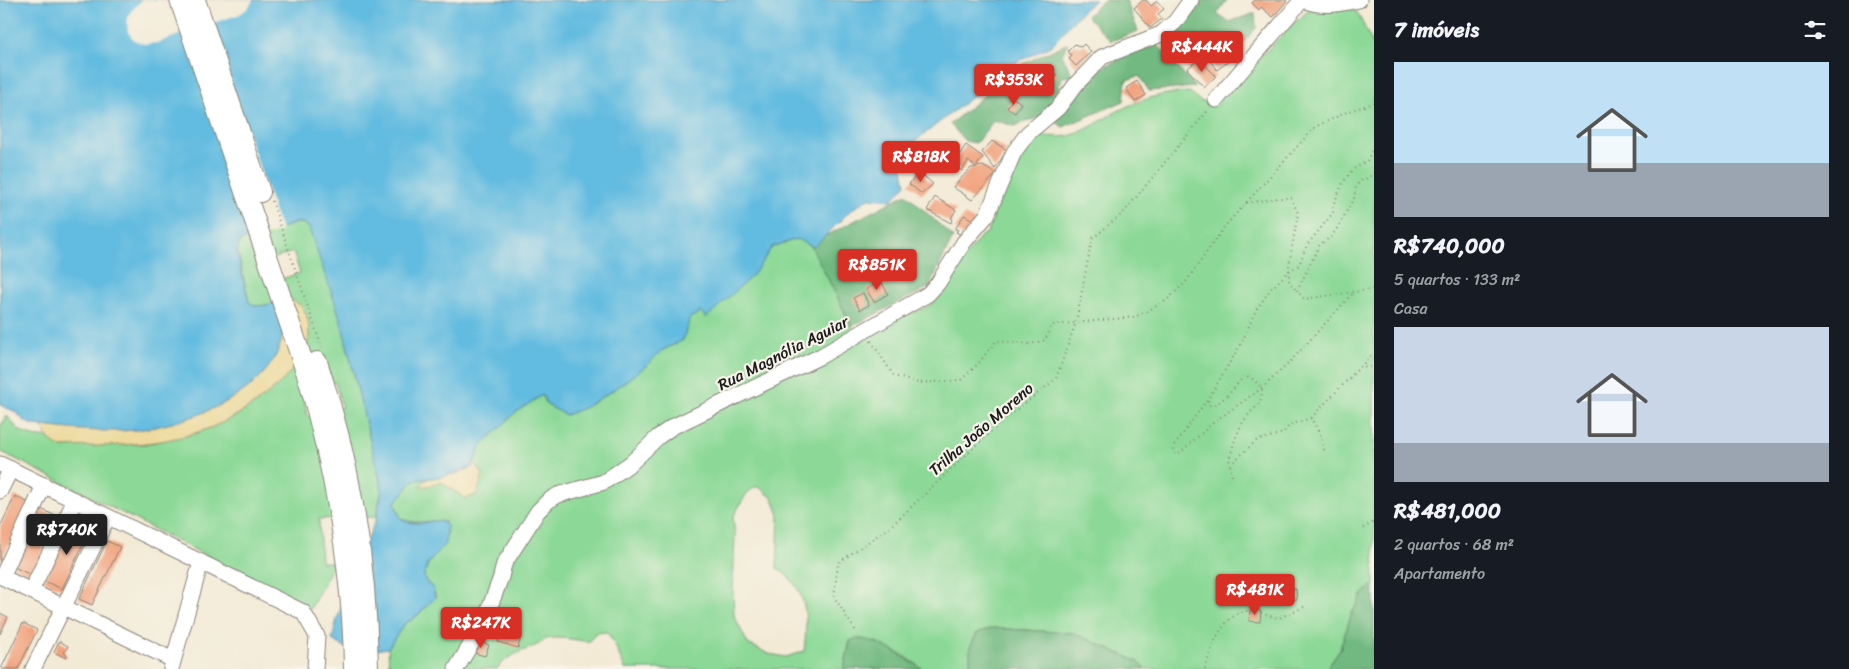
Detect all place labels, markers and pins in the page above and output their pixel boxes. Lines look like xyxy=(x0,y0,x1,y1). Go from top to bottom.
pin: R$444K xyxy=(1161,30,1243,73)
pin: R$353K xyxy=(973,64,1055,106)
pin: R$818K xyxy=(880,140,962,183)
pin: R$851K xyxy=(836,248,918,291)
pin: R$740K xyxy=(26,514,108,556)
pin: R$481K xyxy=(1214,574,1296,616)
pin: R$247K xyxy=(440,606,522,649)

